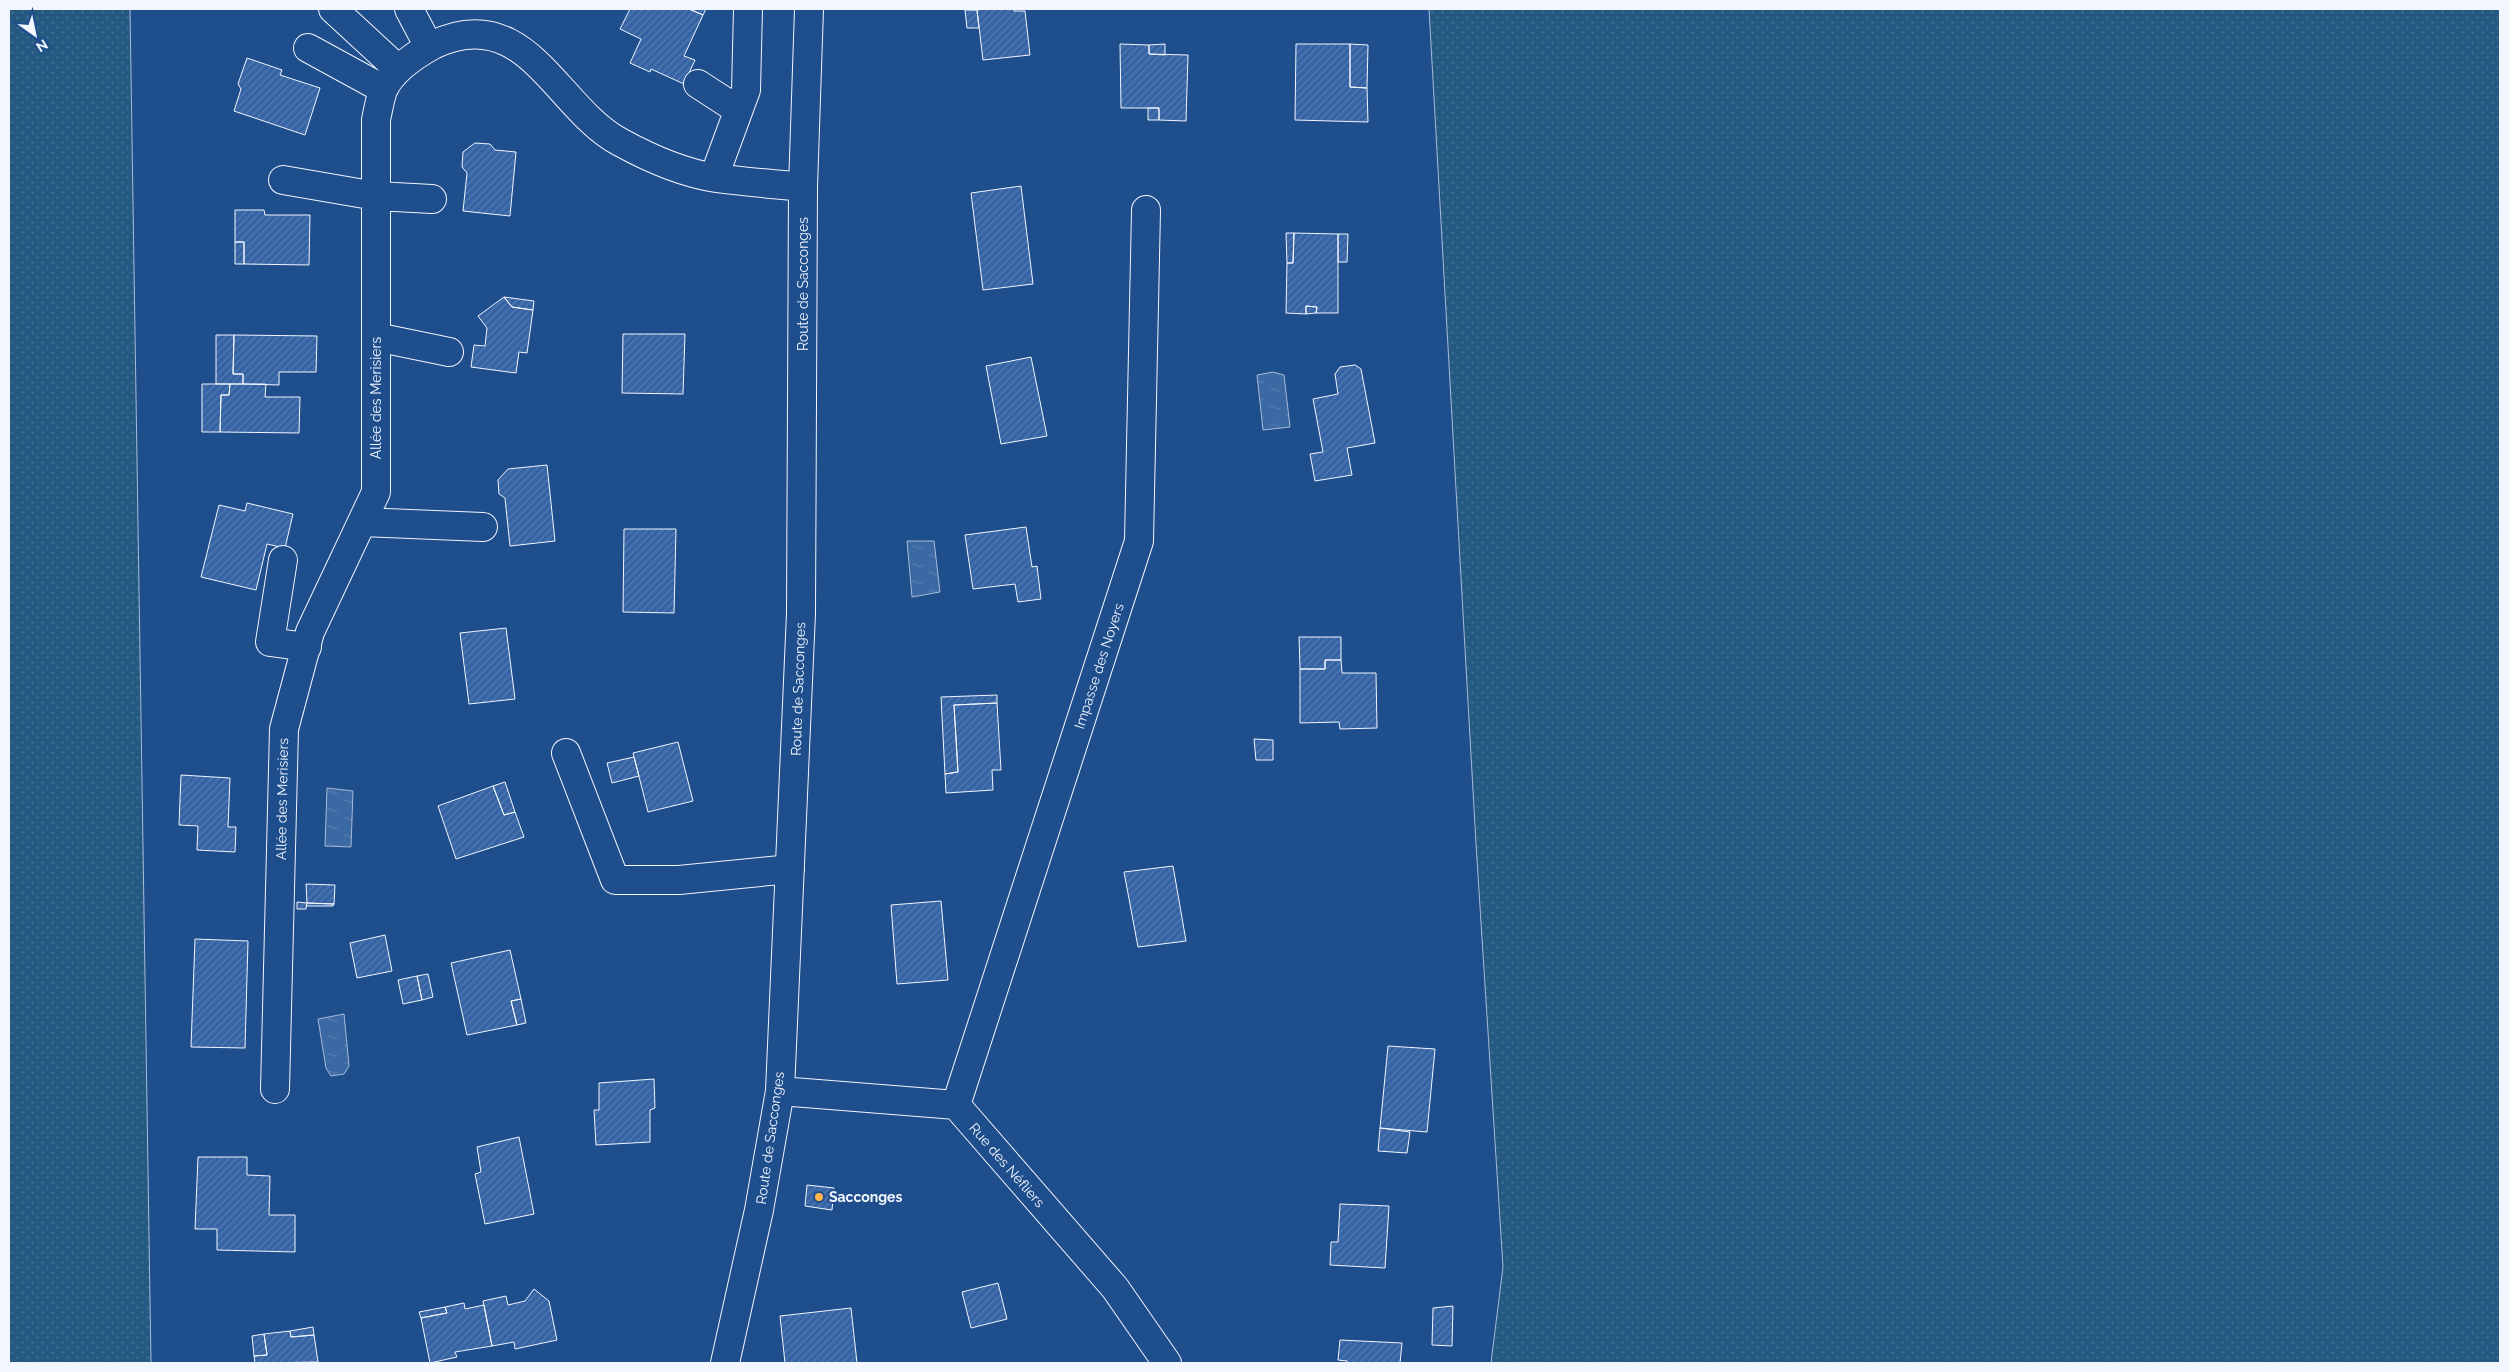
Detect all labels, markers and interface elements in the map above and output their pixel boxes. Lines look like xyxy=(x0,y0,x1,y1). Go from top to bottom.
north arrow xyxy=(10,10,60,60)
text: N xyxy=(33,36,51,56)
street label: Route de Sacconges xyxy=(795,217,811,351)
street label: Allée des Merisiers xyxy=(368,337,384,459)
street label: Impasse des Noyers xyxy=(1071,601,1127,731)
street label: Route de Sacconges xyxy=(788,622,808,756)
street label: Allée des Merisiers xyxy=(273,737,291,860)
street label: Route de Sacconges xyxy=(753,1070,787,1205)
street label: Rue des Néfliers xyxy=(966,1120,1048,1211)
place label: Sacconges xyxy=(829,1189,902,1205)
marker: Sacconges xyxy=(813,1191,825,1203)

